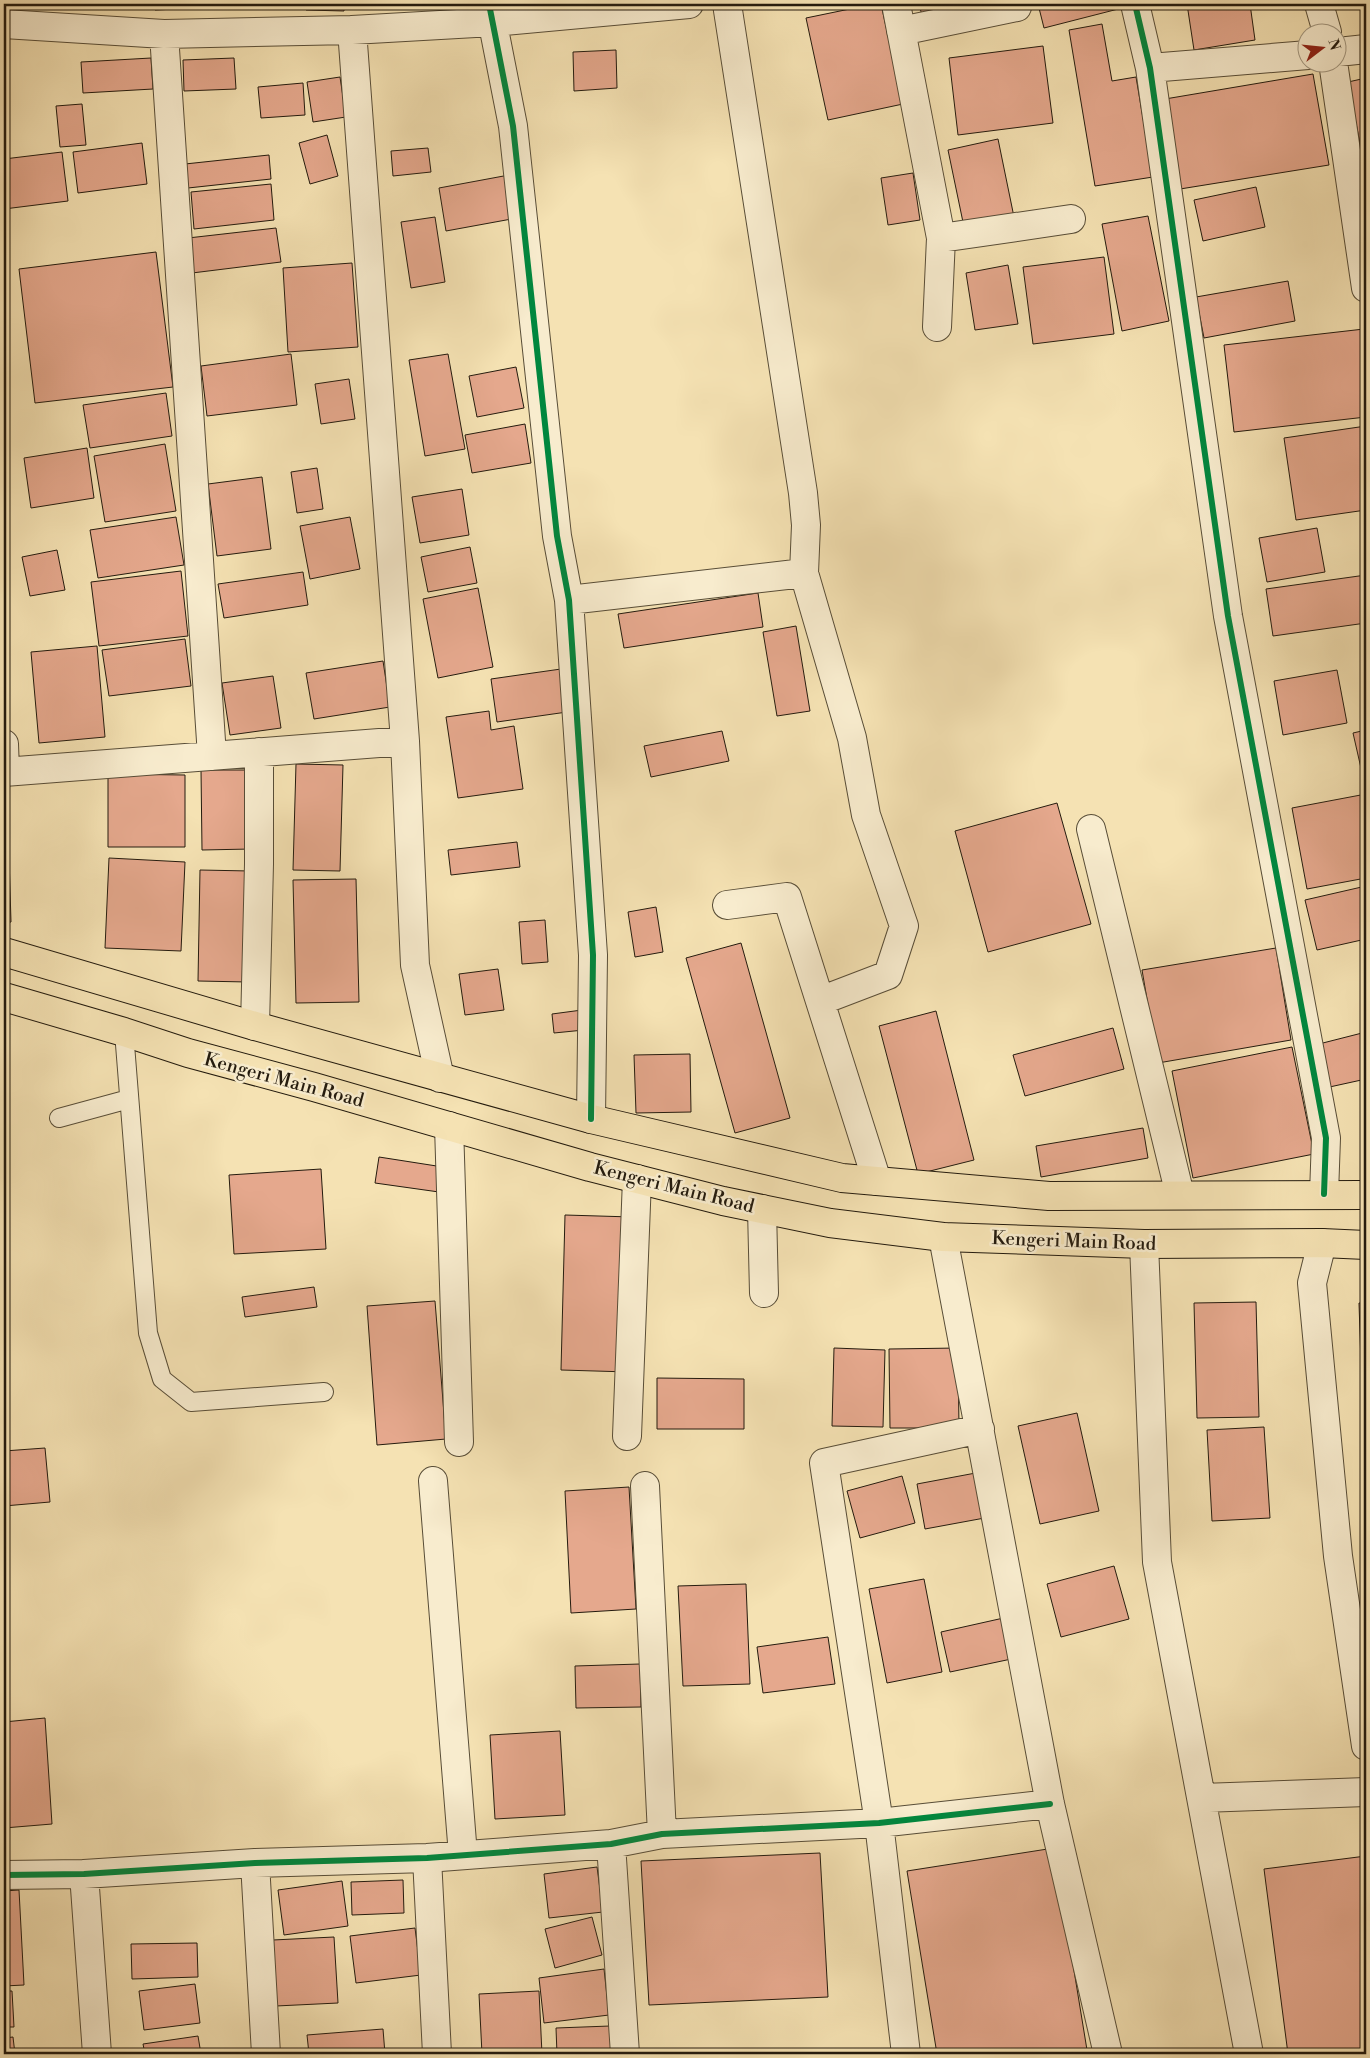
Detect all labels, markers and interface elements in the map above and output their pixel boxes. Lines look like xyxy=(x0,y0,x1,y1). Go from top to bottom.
north arrow xyxy=(1298,22,1348,72)
text: N xyxy=(1323,37,1344,52)
street label: Kengeri Main Road xyxy=(201,1047,367,1113)
street label: Kengeri Main Road xyxy=(591,1155,757,1219)
street label: Kengeri Main Road xyxy=(991,1226,1157,1256)

